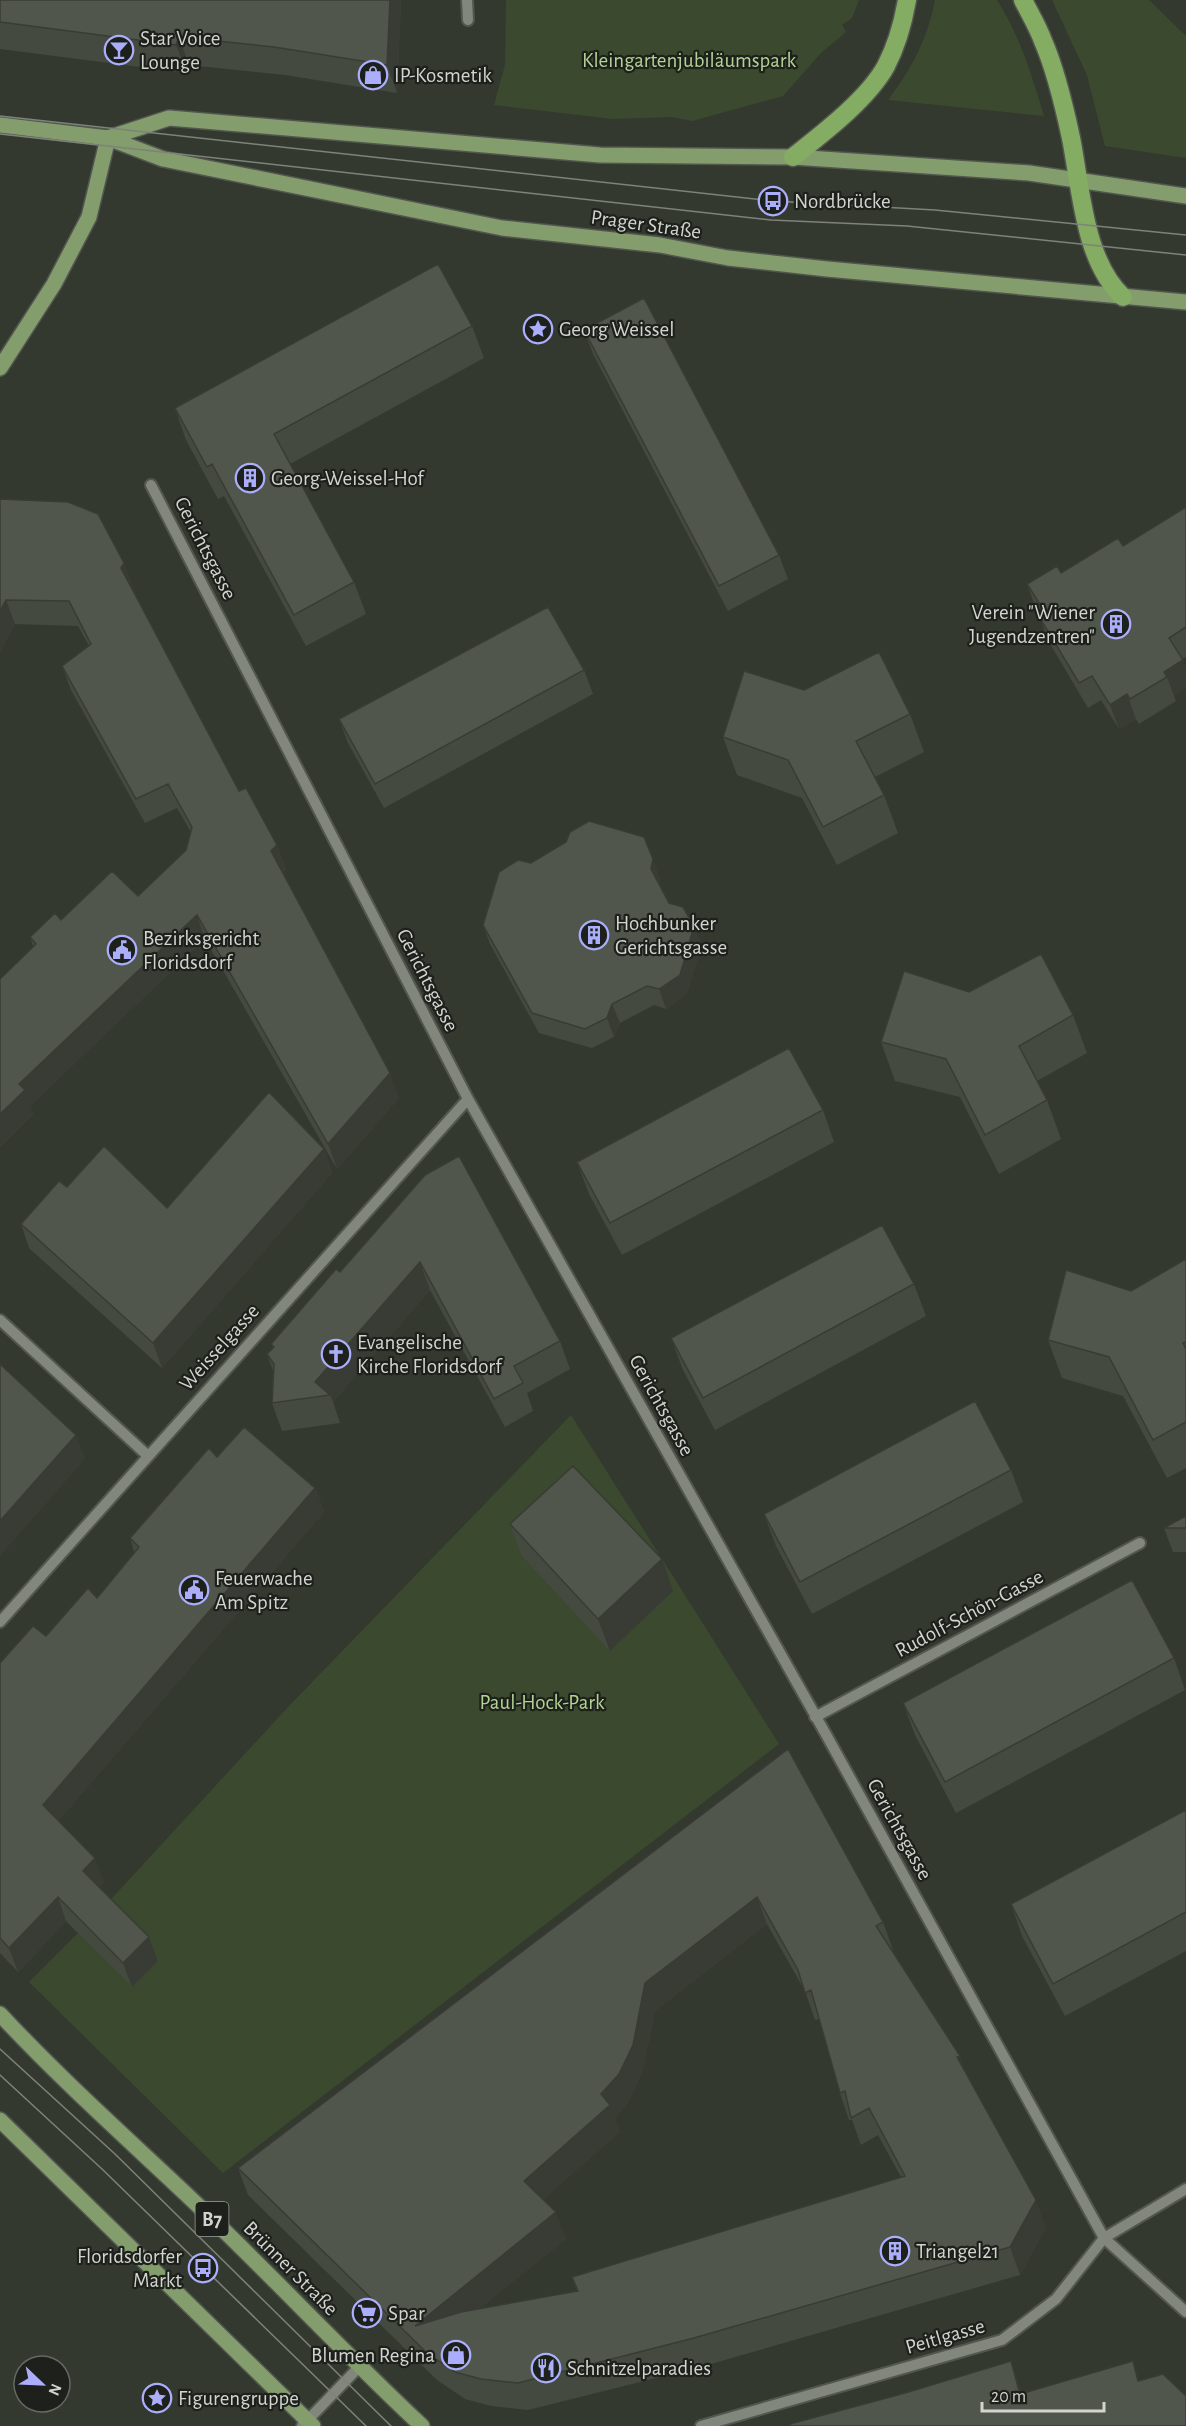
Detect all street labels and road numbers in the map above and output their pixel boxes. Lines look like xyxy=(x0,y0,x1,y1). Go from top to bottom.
street label: Prager Straße xyxy=(589,206,702,243)
street label: Gerichtsgasse xyxy=(171,494,240,603)
street label: Gerichtsgasse xyxy=(393,926,462,1035)
street label: Weisselgasse xyxy=(175,1300,263,1394)
street label: Gerichtsgasse xyxy=(625,1351,698,1459)
street label: Rudolf-Schön-Gasse xyxy=(892,1566,1047,1661)
street label: Gerichtsgasse xyxy=(863,1775,936,1883)
road number: B7 xyxy=(196,2202,228,2236)
street label: Brünner Straße xyxy=(239,2217,342,2320)
street label: Peitlgasse xyxy=(903,2315,987,2358)

